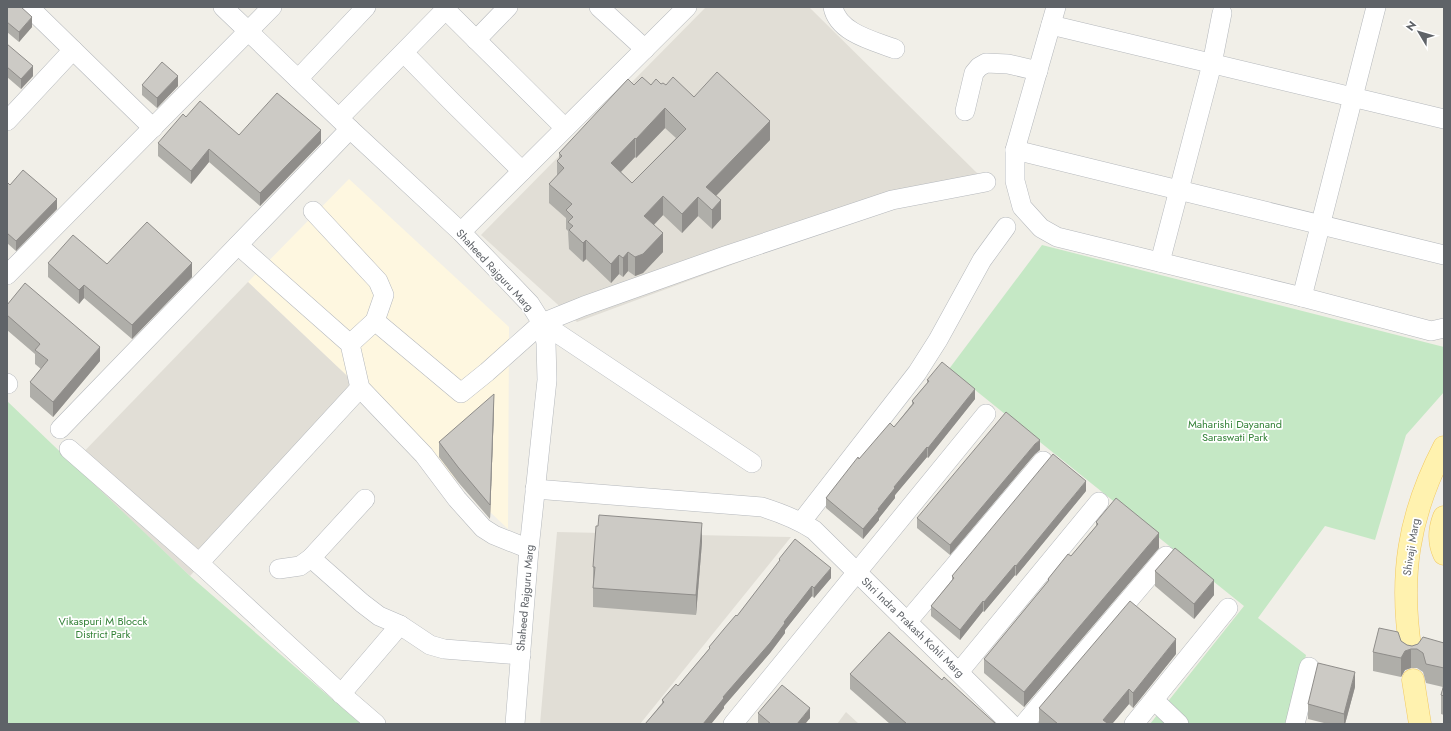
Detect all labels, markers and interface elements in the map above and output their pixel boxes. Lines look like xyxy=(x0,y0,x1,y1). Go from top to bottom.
north arrow xyxy=(1399,12,1439,52)
text: N xyxy=(1402,17,1420,34)
street label: Shaheed Rajguru Marg xyxy=(453,225,537,315)
park label: Maharishi Dayanand Saraswati Park xyxy=(1188,416,1282,445)
street label: Shivaji Marg xyxy=(1399,517,1423,577)
street label: Shaheed Rajguru Marg xyxy=(512,544,538,652)
street label: Shri Indra Prakash Kohli Marg xyxy=(858,573,968,681)
park label: Vikaspuri M Blocck District Park xyxy=(59,613,148,642)

